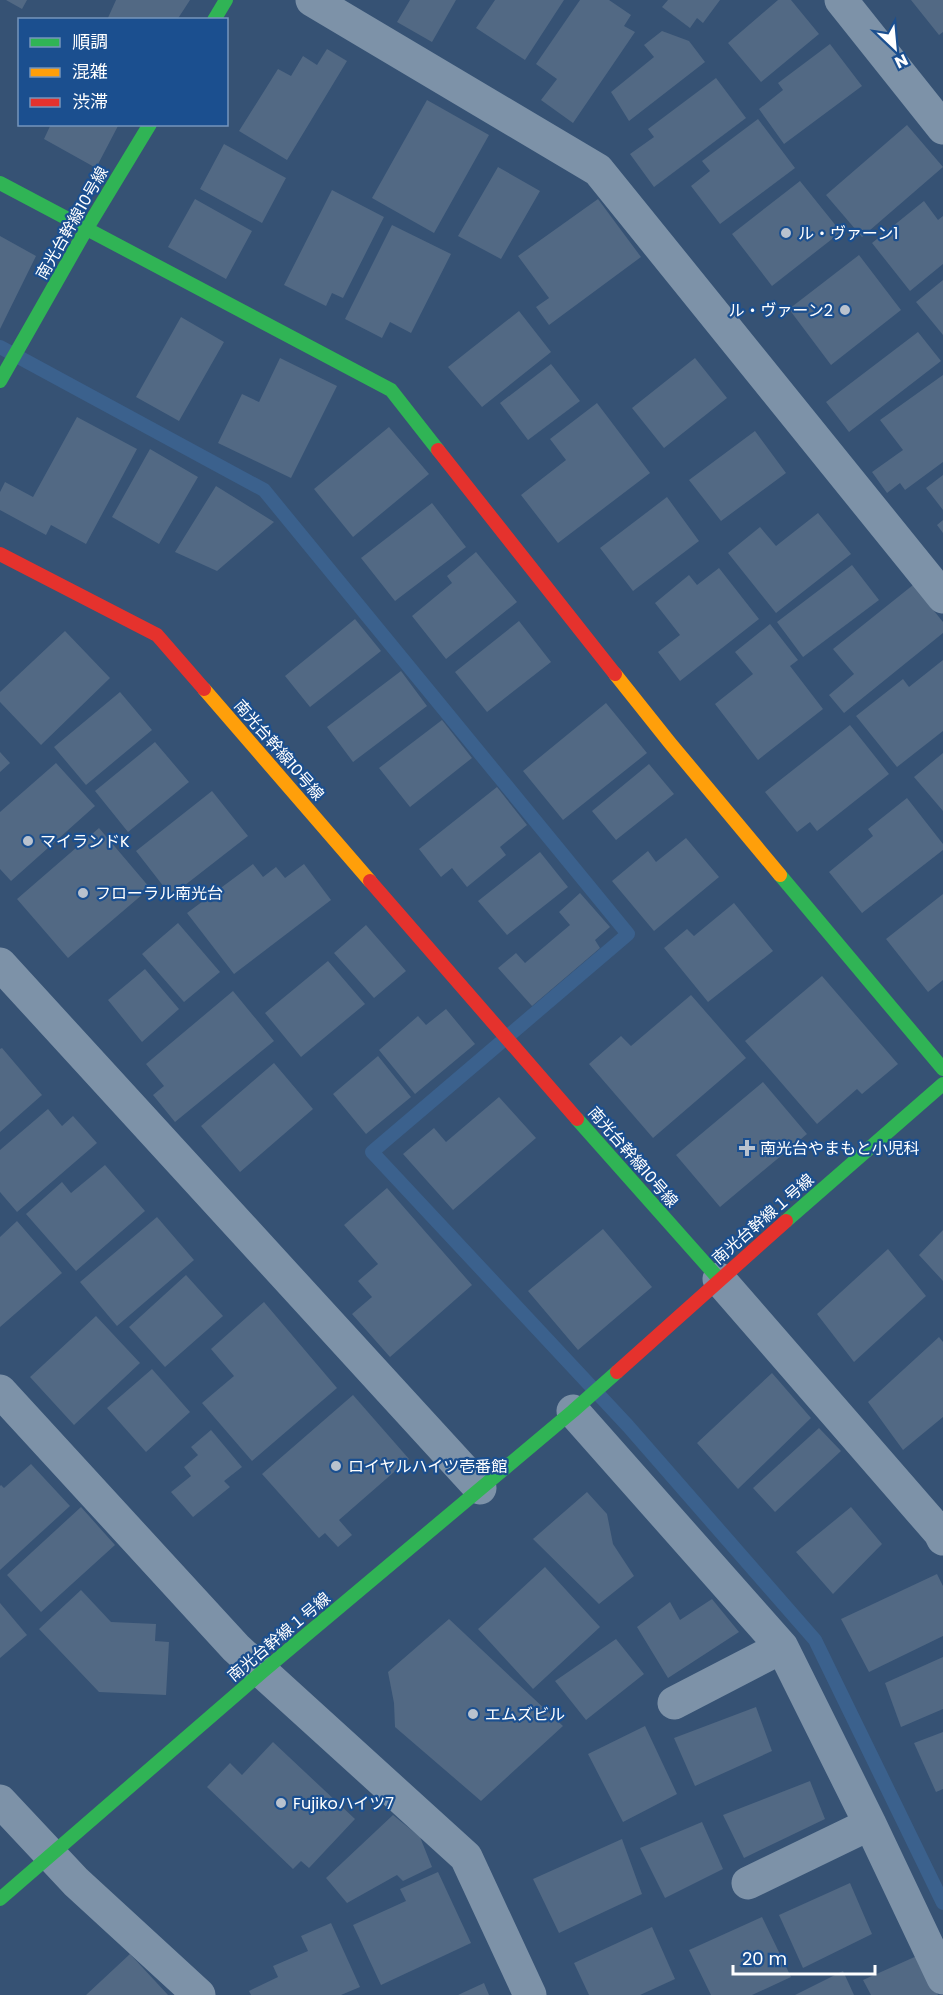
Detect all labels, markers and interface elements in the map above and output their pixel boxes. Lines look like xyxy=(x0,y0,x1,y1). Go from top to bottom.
legend xyxy=(18,18,228,126)
north arrow xyxy=(865,18,925,78)
text: 順調 xyxy=(72,29,108,54)
text: N xyxy=(891,48,912,74)
text: 混雑 xyxy=(72,59,108,84)
text: 渋滞 xyxy=(72,89,108,114)
street label: 南光台幹線10号線 xyxy=(30,162,114,284)
place label: ル・ヴァーン1 xyxy=(798,222,898,245)
marker: ル・ヴァーン1 xyxy=(779,226,793,240)
place label: ル・ヴァーン2 xyxy=(729,299,833,322)
marker: ル・ヴァーン2 xyxy=(838,303,852,317)
street label: 南光台幹線10号線 xyxy=(229,694,329,806)
place label: マイランドK xyxy=(40,830,130,853)
marker: マイランドK xyxy=(21,834,35,848)
place label: フローラル南光台 xyxy=(95,882,223,905)
marker: フローラル南光台 xyxy=(76,886,90,900)
street label: 南光台幹線10号線 xyxy=(583,1101,683,1213)
place label: 南光台やまもと小児科 xyxy=(760,1137,920,1160)
marker: 南光台やまもと小児科 xyxy=(738,1139,756,1157)
street label: 南光台幹線１号線 xyxy=(707,1168,819,1270)
place label: ロイヤルハイツ壱番館 xyxy=(348,1455,507,1478)
marker: ロイヤルハイツ壱番館 xyxy=(329,1459,343,1473)
street label: 南光台幹線１号線 xyxy=(223,1587,335,1687)
place label: エムズビル xyxy=(485,1703,565,1726)
marker: エムズビル xyxy=(466,1707,480,1721)
place label: Fujikoハイツ7 xyxy=(293,1792,394,1815)
marker: Fujikoハイツ7 xyxy=(274,1796,288,1810)
scale bar xyxy=(733,1938,876,1976)
text: 20 m xyxy=(742,1946,787,1971)

